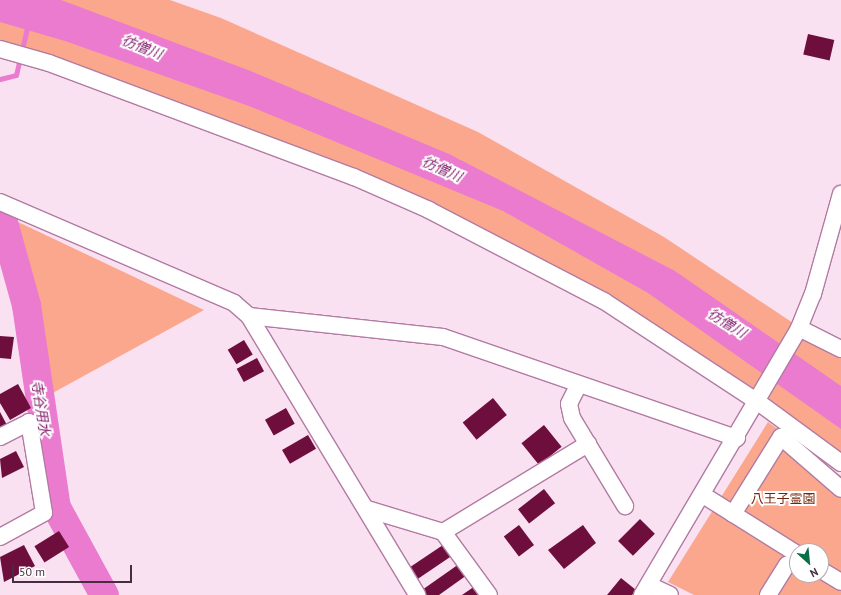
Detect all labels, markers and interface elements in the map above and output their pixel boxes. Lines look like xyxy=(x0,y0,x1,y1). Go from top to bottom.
water label: 彷僧川 xyxy=(119,31,165,63)
water label: 彷僧川 xyxy=(419,153,465,185)
water label: 彷僧川 xyxy=(705,305,749,341)
water label: 寺谷用水 xyxy=(28,379,54,437)
park label: 八王子霊園 xyxy=(751,491,815,507)
north arrow xyxy=(789,543,829,583)
scale bar xyxy=(14,557,134,583)
text: 50 m xyxy=(19,564,45,579)
text: N xyxy=(808,565,820,581)

